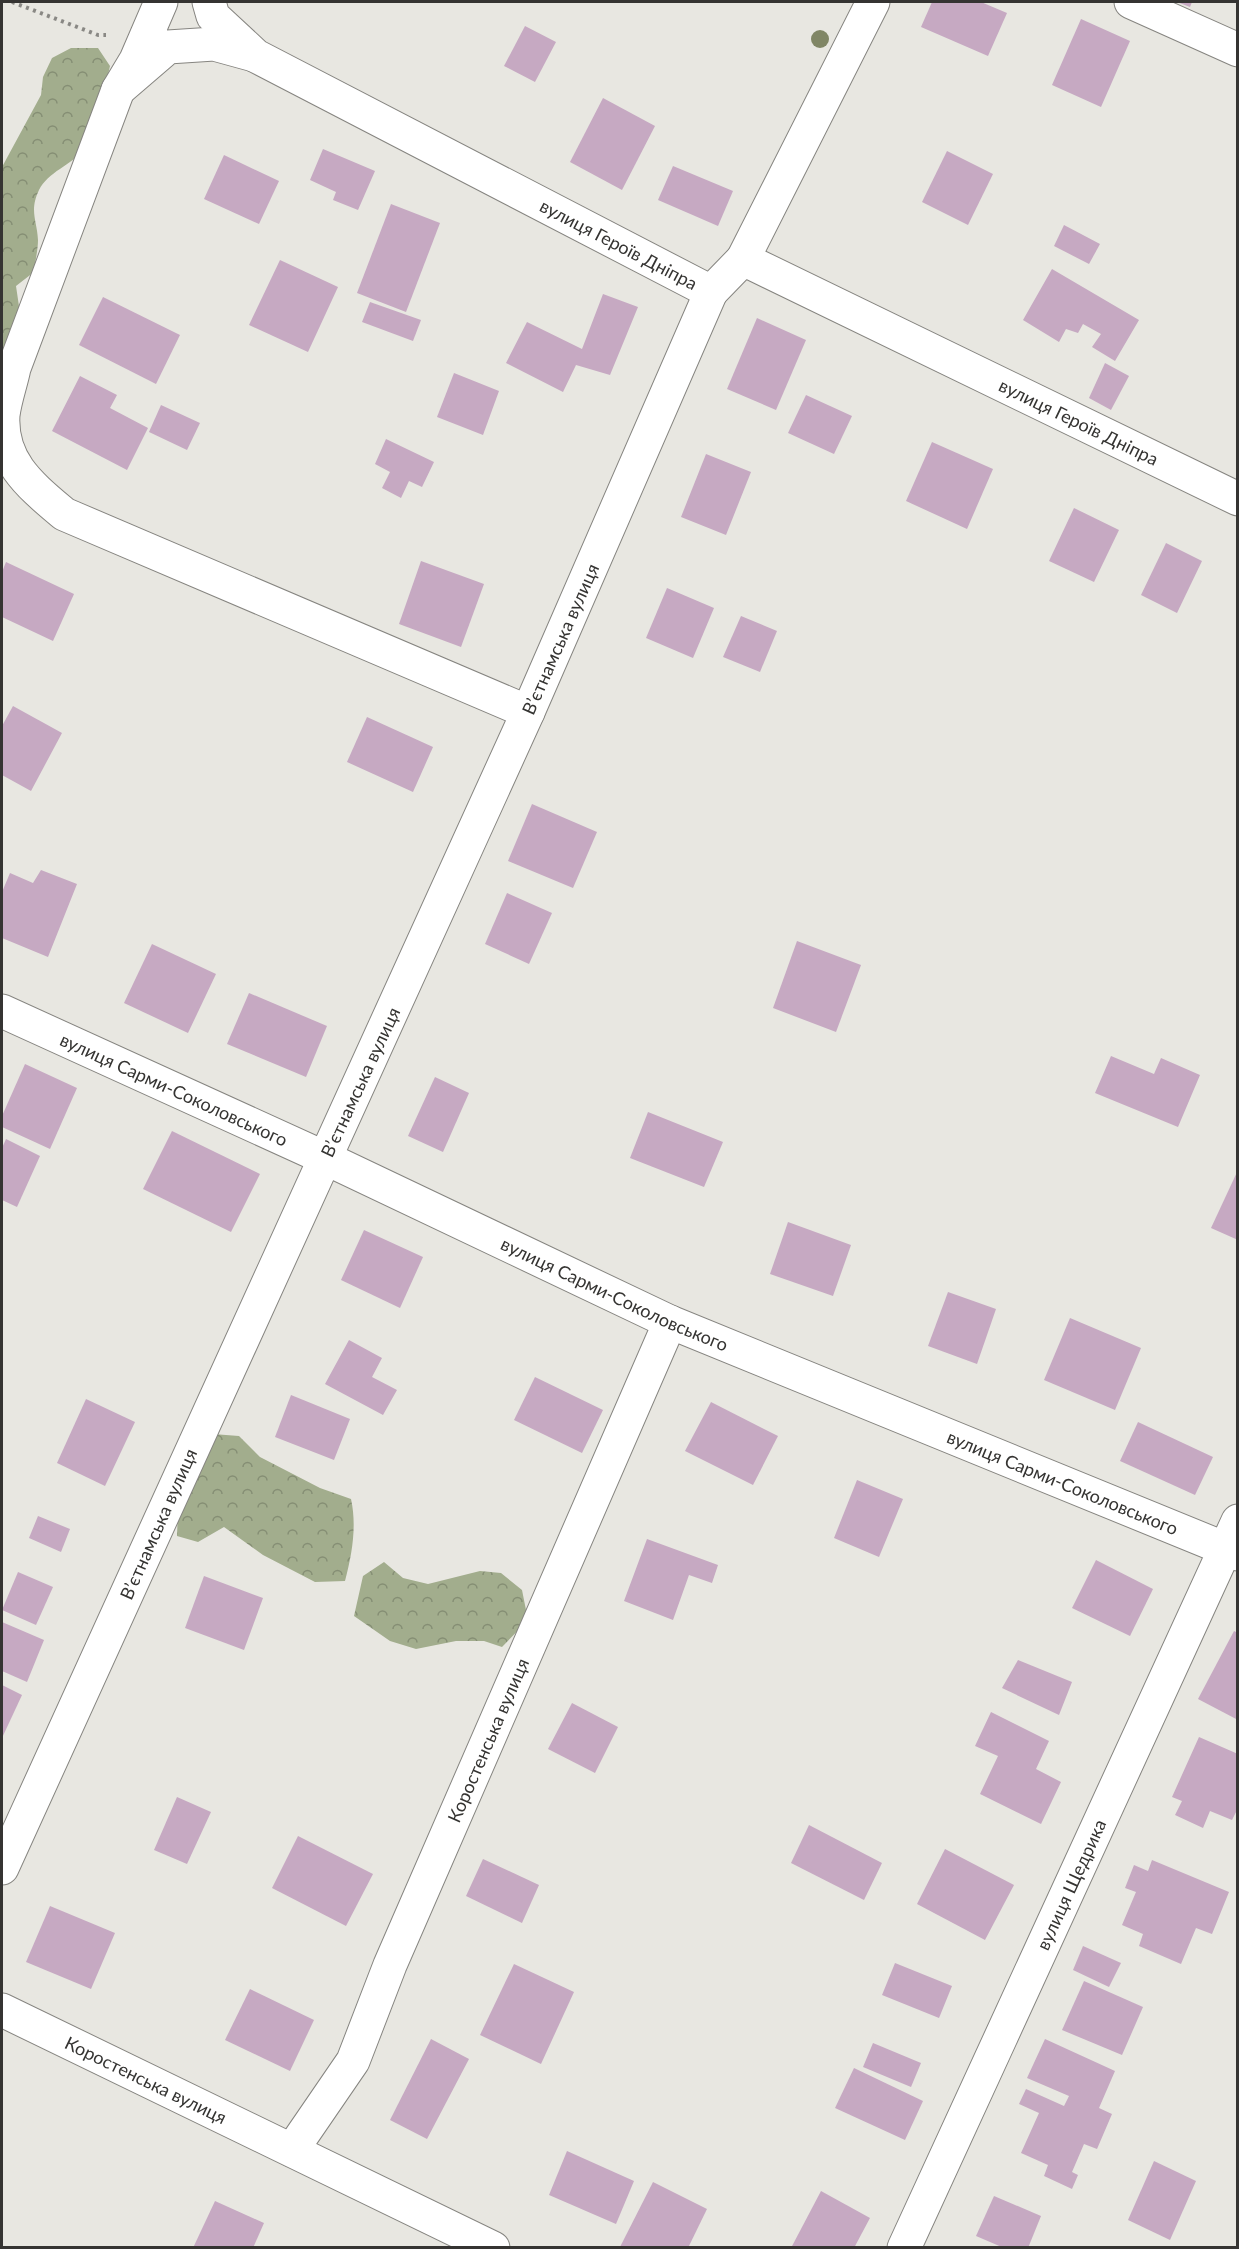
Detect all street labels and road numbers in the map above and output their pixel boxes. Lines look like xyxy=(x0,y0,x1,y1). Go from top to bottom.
street label: вулиця Героїв Дніпра xyxy=(536,194,701,294)
street label: вулиця Героїв Дніпра xyxy=(996,374,1162,470)
street label: Вʼєтнамська вулиця xyxy=(517,560,603,718)
street label: Вʼєтнамська вулиця xyxy=(316,1004,404,1160)
street label: вулиця Сарми-Соколовського xyxy=(57,1028,291,1151)
street label: вулиця Сарми-Соколовського xyxy=(498,1232,731,1356)
street label: вулиця Сарми-Соколовського xyxy=(944,1425,1181,1539)
street label: Вʼєтнамська вулиця xyxy=(115,1445,201,1603)
street label: Коростенська вулиця xyxy=(443,1655,533,1826)
street label: вулиця Щедрика xyxy=(1031,1816,1110,1953)
street label: Коростенська вулиця xyxy=(62,2031,230,2128)

